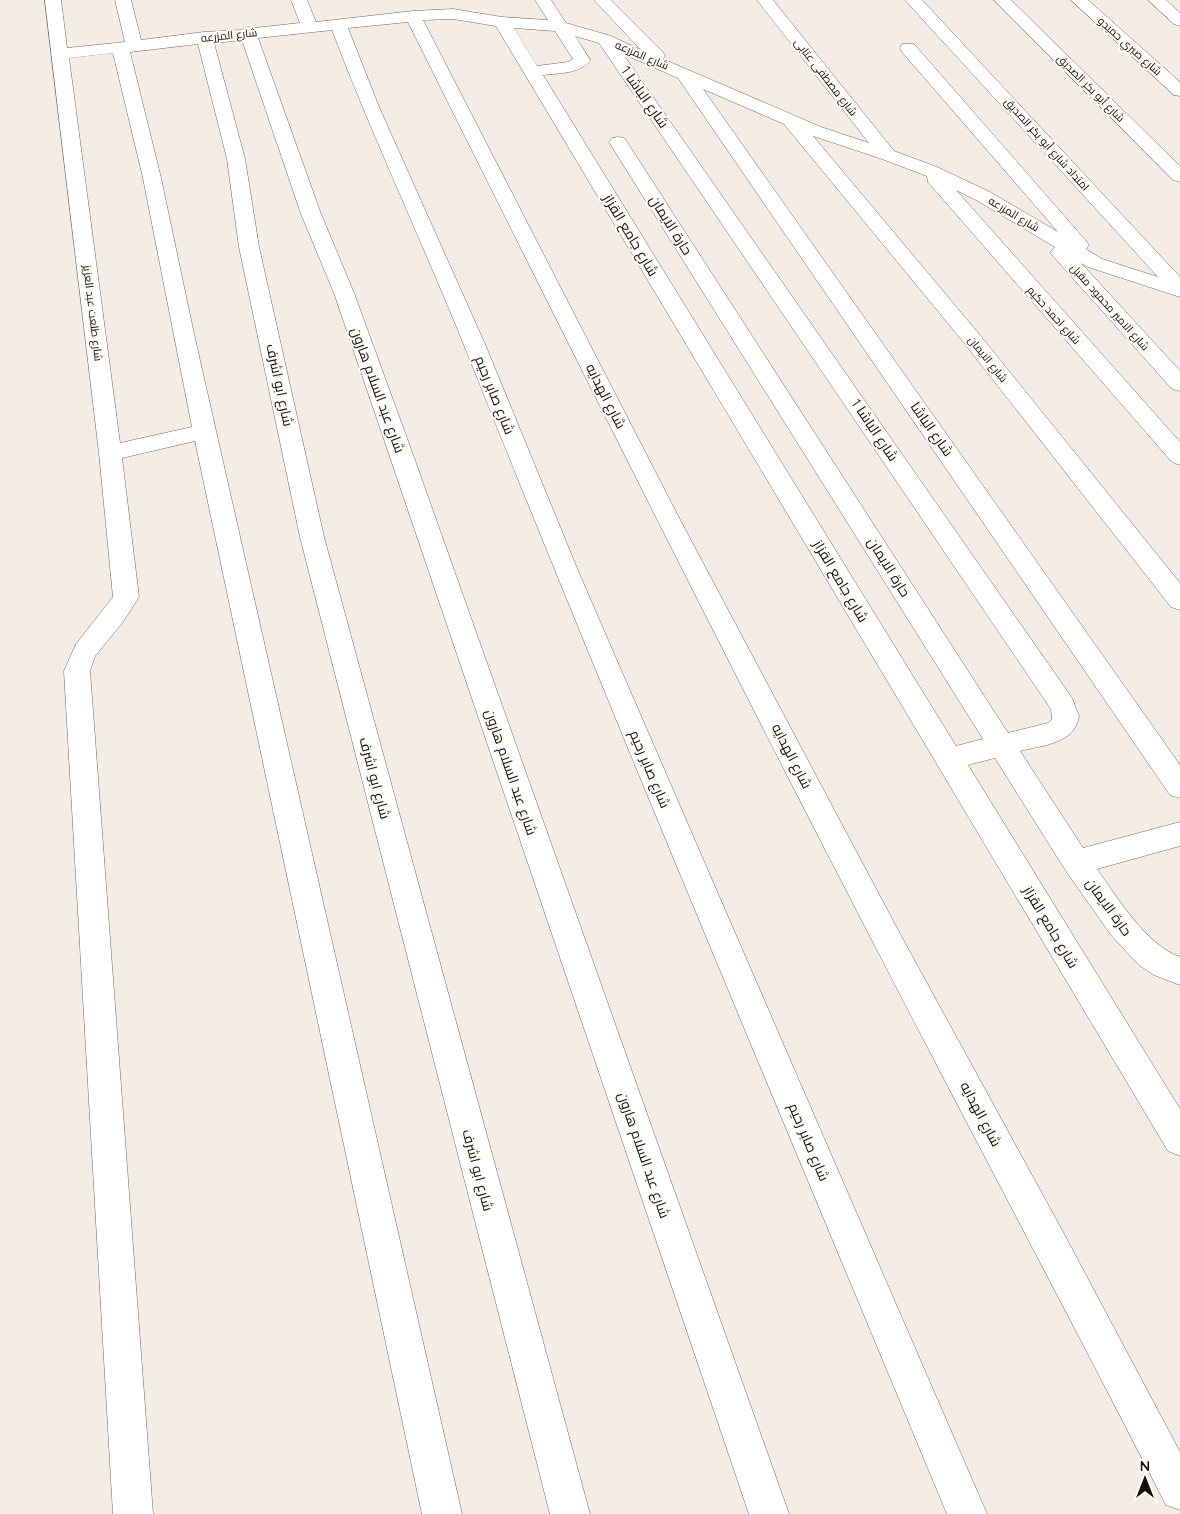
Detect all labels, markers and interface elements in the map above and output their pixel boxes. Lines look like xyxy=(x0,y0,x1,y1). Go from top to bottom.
street label: شارع صبري حميدو xyxy=(1094,14,1165,80)
street label: شارع المزرعه xyxy=(200,25,258,46)
street label: شارع مصطفى عتابى xyxy=(791,35,861,119)
street label: شارع المزرعه xyxy=(613,37,671,73)
street label: شارع أبو بكر الصديق xyxy=(1053,51,1128,126)
street label: شارع الباشا 1 xyxy=(617,63,673,131)
street label: امتداد شارع أبو بكر الصديق xyxy=(1001,95,1093,194)
street label: شارع جامع القزاز xyxy=(599,190,663,279)
street label: حارة الايمان xyxy=(646,192,696,258)
street label: شارع المزرعه xyxy=(986,193,1042,235)
street label: شارع الامير محمود مقبل xyxy=(1067,261,1153,354)
street label: شارع طلعت عبد العزيز xyxy=(79,263,106,362)
street label: شارع احمد حكيم xyxy=(1023,283,1084,348)
street label: شارع عبد السلام هارون xyxy=(346,325,409,456)
street label: شارع الايمان xyxy=(964,333,1011,386)
street label: شارع ابو اشرف xyxy=(262,342,298,428)
street label: شارع صابر رحيم xyxy=(470,353,519,437)
street label: شارع الهدايه xyxy=(582,360,630,432)
street label: شارع الباشا 1 xyxy=(848,395,902,465)
street label: شارع الباشا xyxy=(907,398,957,460)
street label: حارة الايمان xyxy=(864,534,914,600)
street label: شارع جامع القزاز xyxy=(809,536,873,625)
street label: شارع عبد السلام هارون xyxy=(480,707,541,838)
street label: شارع الهدايه xyxy=(768,720,816,792)
street label: شارع صابر رحيم xyxy=(625,727,675,811)
street label: شارع ابو اشرف xyxy=(355,735,395,821)
street label: حارة الايمان xyxy=(1082,875,1136,939)
street label: شارع جامع القزاز xyxy=(1019,882,1083,971)
street label: شارع الهدايه xyxy=(956,1078,1006,1150)
street label: شارع عبد السلام هارون xyxy=(613,1090,674,1221)
street label: شارع صابر رحيم xyxy=(784,1100,834,1184)
street label: شارع ابو اشرف xyxy=(458,1127,498,1213)
north arrow xyxy=(1120,1454,1170,1504)
text: N xyxy=(1140,1457,1150,1475)

